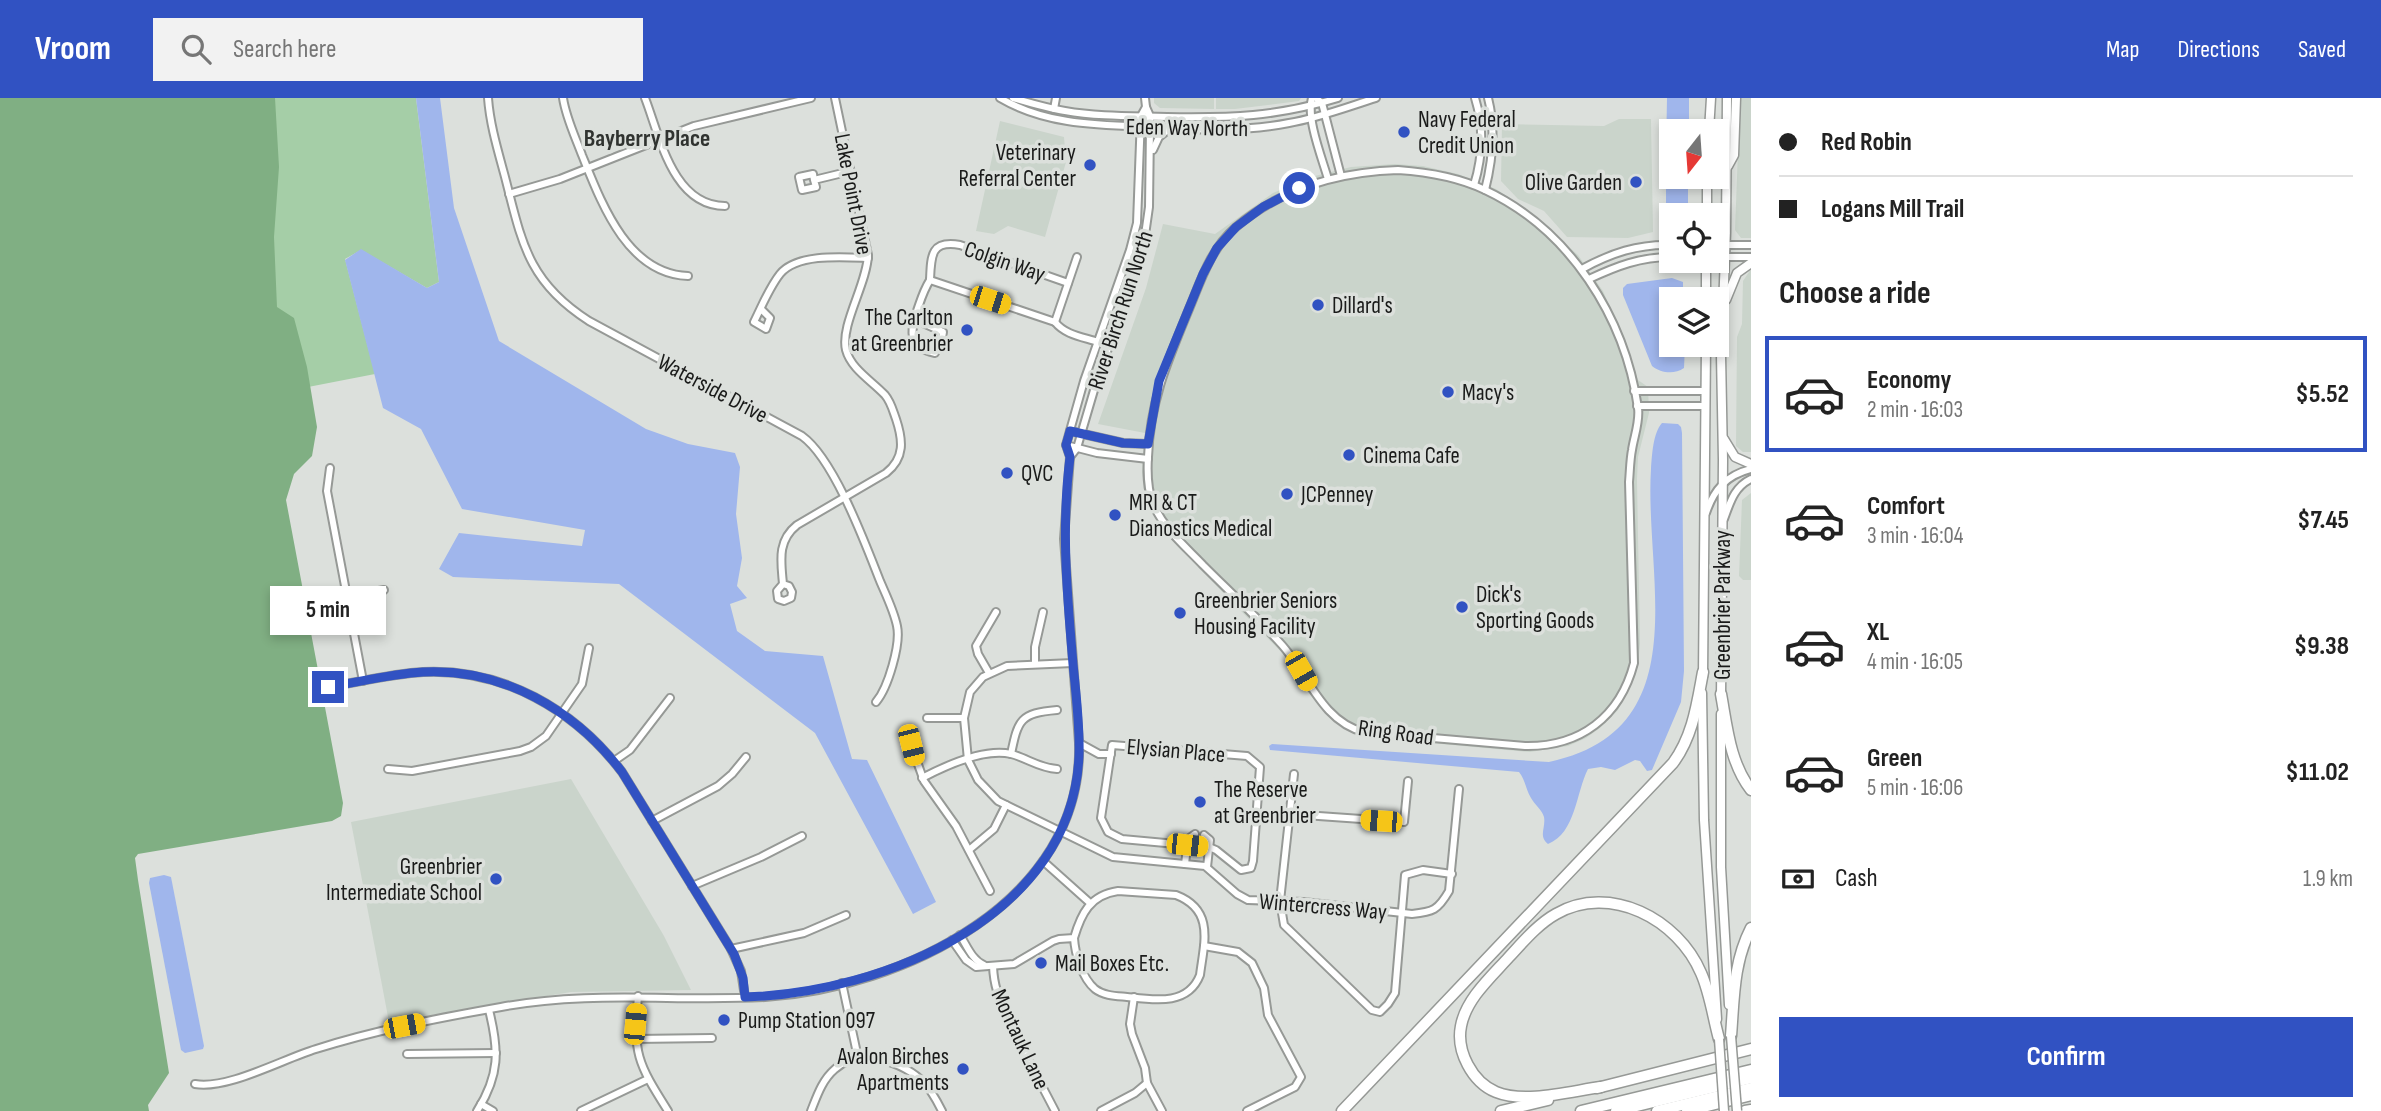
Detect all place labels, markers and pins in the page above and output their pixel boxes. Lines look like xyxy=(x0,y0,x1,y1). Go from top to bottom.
place label: Navy Federal Credit Union xyxy=(1418,106,1516,160)
marker: Navy Federal Credit Union xyxy=(1396,124,1412,140)
place label: Veterinary Referral Center xyxy=(959,139,1076,193)
marker: Veterinary Referral Center xyxy=(1082,157,1098,173)
place label: Olive Garden xyxy=(1525,169,1622,197)
marker: Olive Garden xyxy=(1628,174,1644,190)
place label: Dillard's xyxy=(1332,292,1393,320)
marker: Dillard's xyxy=(1310,297,1326,313)
place label: The Carlton at Greenbrier xyxy=(851,304,953,358)
marker: The Carlton at Greenbrier xyxy=(959,322,975,338)
place label: Macy's xyxy=(1462,379,1514,407)
marker: Macy's xyxy=(1440,384,1456,400)
place label: Cinema Cafe xyxy=(1363,442,1460,470)
marker: Cinema Cafe xyxy=(1341,447,1357,463)
place label: QVC xyxy=(1021,460,1054,488)
marker: QVC xyxy=(999,465,1015,481)
place label: JCPenney xyxy=(1300,481,1374,509)
marker: JCPenney xyxy=(1279,486,1295,502)
place label: MRI & CT Dianostics Medical xyxy=(1129,489,1272,543)
marker: MRI & CT Dianostics Medical xyxy=(1107,507,1123,523)
place label: Dick's Sporting Goods xyxy=(1476,581,1594,635)
place label: Greenbrier Seniors Housing Facility xyxy=(1194,587,1337,641)
marker: Dick's Sporting Goods xyxy=(1454,599,1470,615)
marker: Greenbrier Seniors Housing Facility xyxy=(1172,605,1188,621)
place label: The Reserve at Greenbrier xyxy=(1214,776,1316,830)
marker: The Reserve at Greenbrier xyxy=(1192,794,1208,810)
place label: Greenbrier Intermediate School xyxy=(326,853,482,907)
marker: Greenbrier Intermediate School xyxy=(488,871,504,887)
place label: Mail Boxes Etc. xyxy=(1055,950,1169,978)
marker: Mail Boxes Etc. xyxy=(1033,955,1049,971)
place label: Pump Station 097 xyxy=(738,1007,875,1035)
marker: Pump Station 097 xyxy=(716,1012,732,1028)
place label: Avalon Birches Apartments xyxy=(836,1043,949,1097)
marker: Avalon Birches Apartments xyxy=(955,1061,971,1077)

